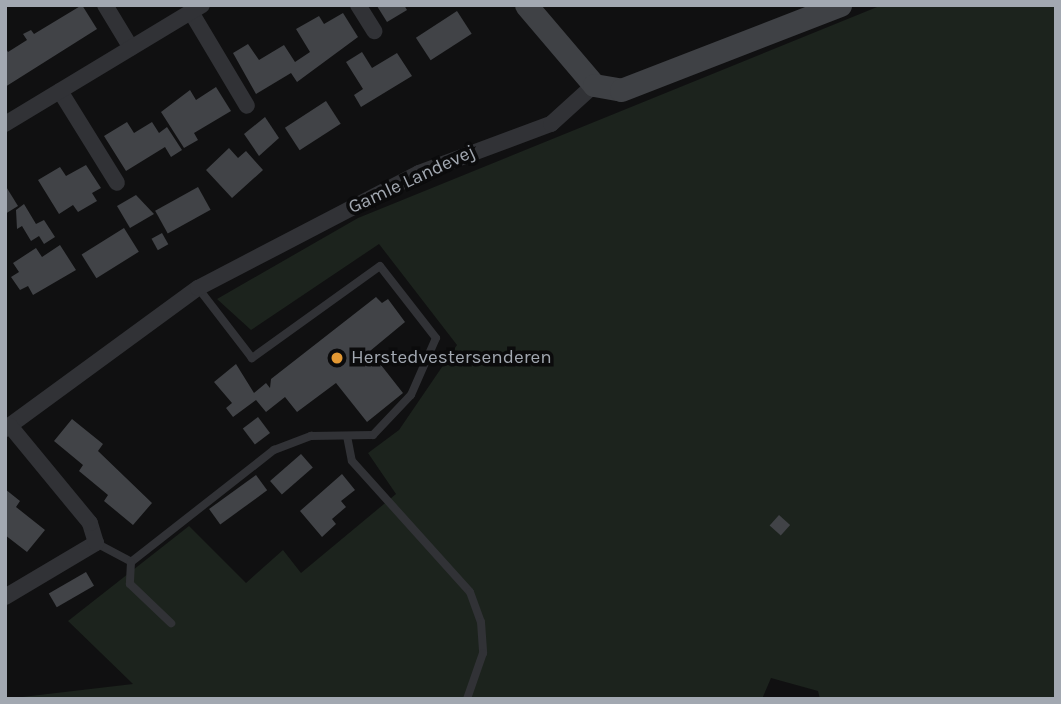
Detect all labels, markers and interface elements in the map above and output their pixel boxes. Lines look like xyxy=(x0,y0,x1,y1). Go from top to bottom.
street label: Gamle Landevej xyxy=(345,141,479,219)
place label: Herstedvestersenderen xyxy=(351,347,552,369)
marker: Herstedvestersenderen xyxy=(329,350,345,366)

